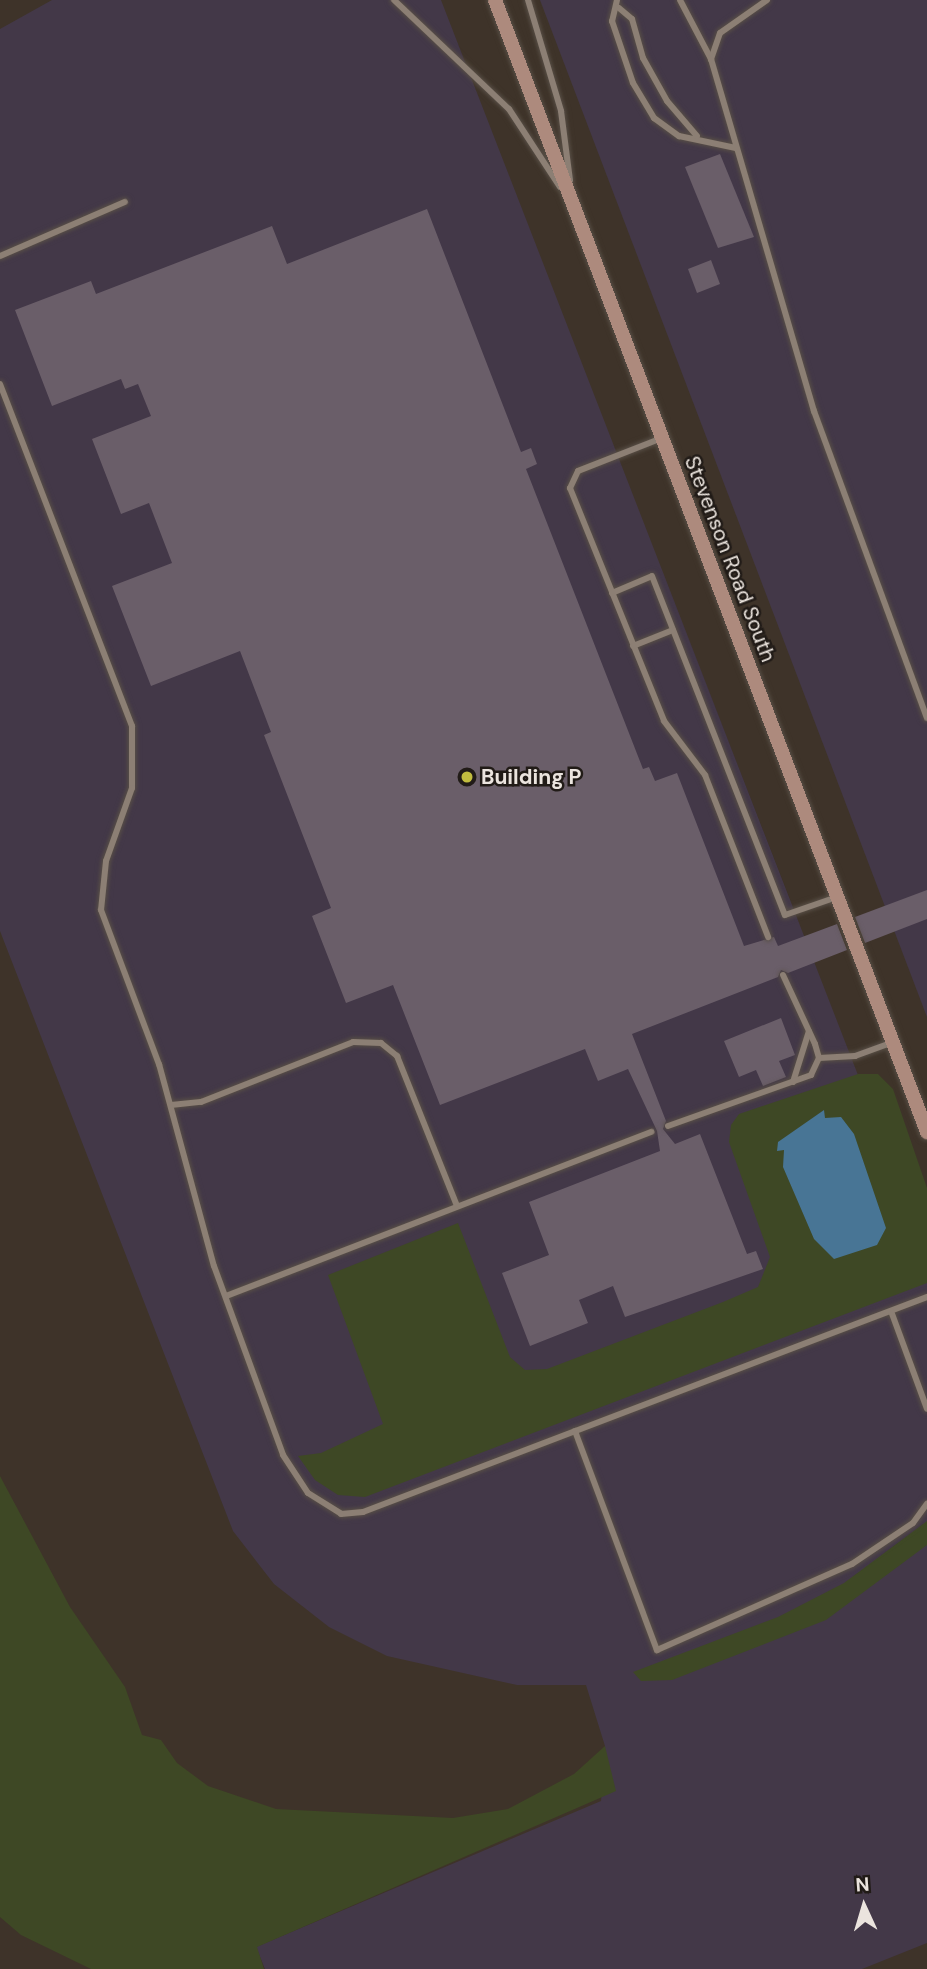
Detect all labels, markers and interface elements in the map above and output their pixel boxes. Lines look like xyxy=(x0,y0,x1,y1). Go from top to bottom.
street label: Stevenson Road South xyxy=(679,453,781,665)
place label: Building P xyxy=(481,764,582,790)
marker: Building P xyxy=(459,769,475,785)
north arrow xyxy=(829,1871,899,1941)
text: N xyxy=(855,1872,870,1898)

